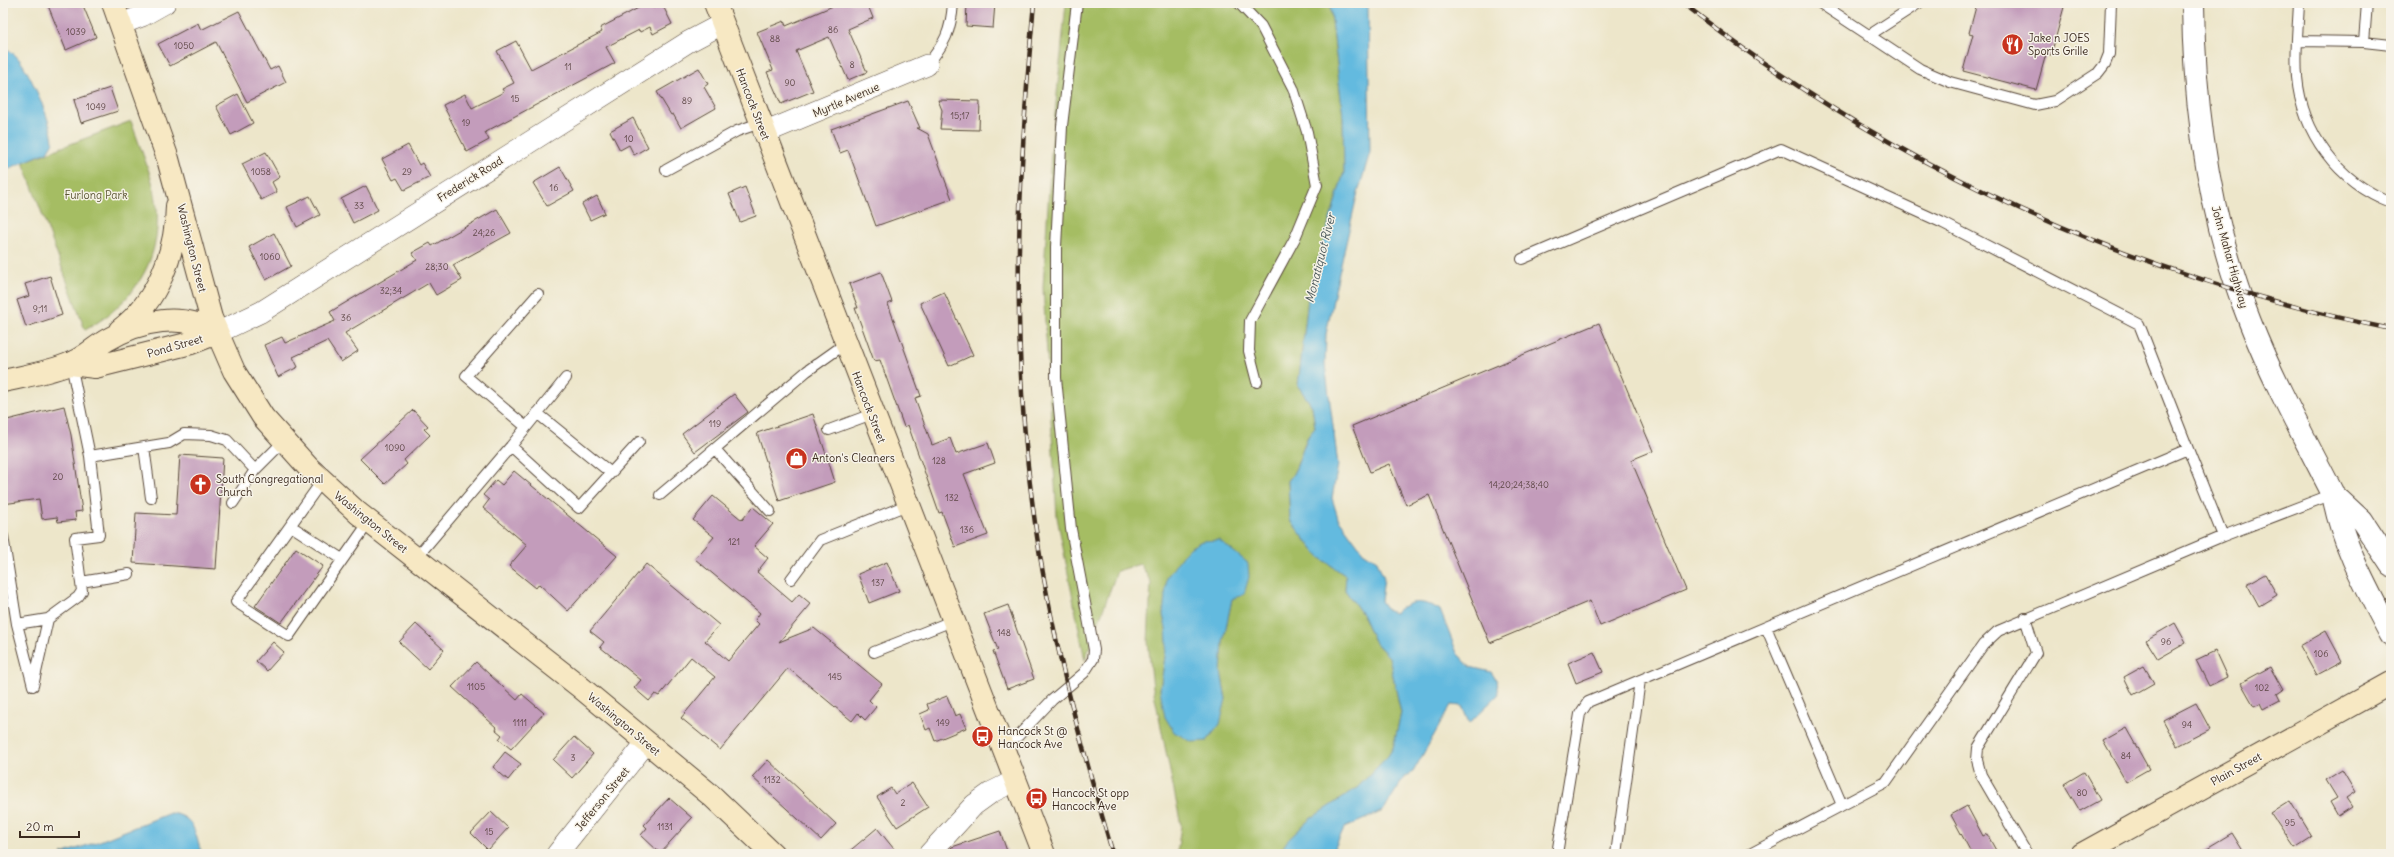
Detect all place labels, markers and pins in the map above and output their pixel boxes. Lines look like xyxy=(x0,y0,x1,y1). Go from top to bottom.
restaurant icon: Jake n JOES Sports Grille xyxy=(2000,31,2026,57)
place label: Jake n JOES Sports Grille xyxy=(2028,31,2090,58)
shop icon: Anton's Cleaners xyxy=(784,445,810,471)
place label: Anton's Cleaners xyxy=(812,451,895,465)
church icon: South Congregational Church xyxy=(187,472,213,498)
place label: South Congregational Church xyxy=(216,472,323,499)
bus stop icon: Hancock St @ Hancock Ave xyxy=(970,724,996,750)
place label: Hancock St @ Hancock Ave xyxy=(998,724,1067,751)
bus stop icon: Hancock St opp Hancock Ave xyxy=(1024,786,1050,812)
place label: Hancock St opp Hancock Ave xyxy=(1052,786,1129,813)

